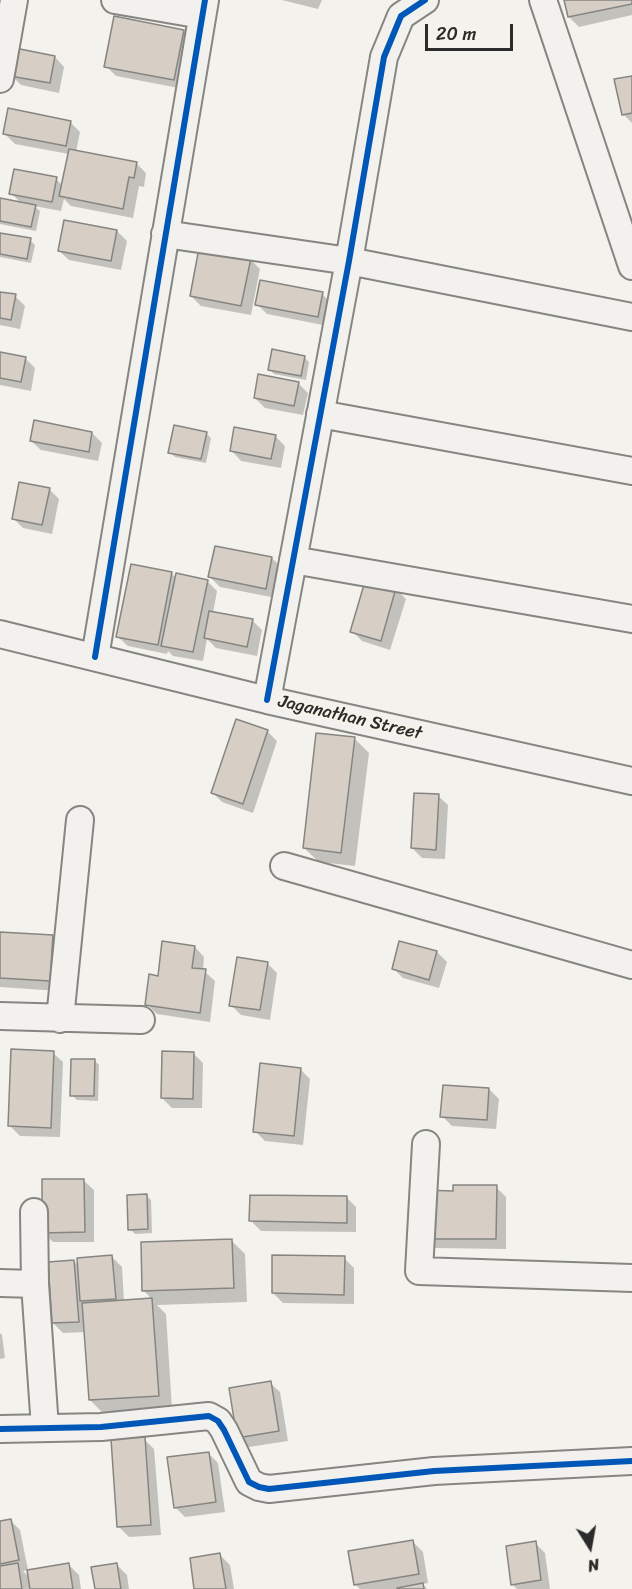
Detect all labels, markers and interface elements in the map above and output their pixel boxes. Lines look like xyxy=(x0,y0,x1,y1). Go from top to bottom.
scale bar xyxy=(428,12,516,50)
text: 20 m xyxy=(436,18,476,50)
street label: Jaganathan Street xyxy=(276,691,424,745)
north arrow xyxy=(560,1517,620,1577)
text: N xyxy=(585,1550,602,1580)

